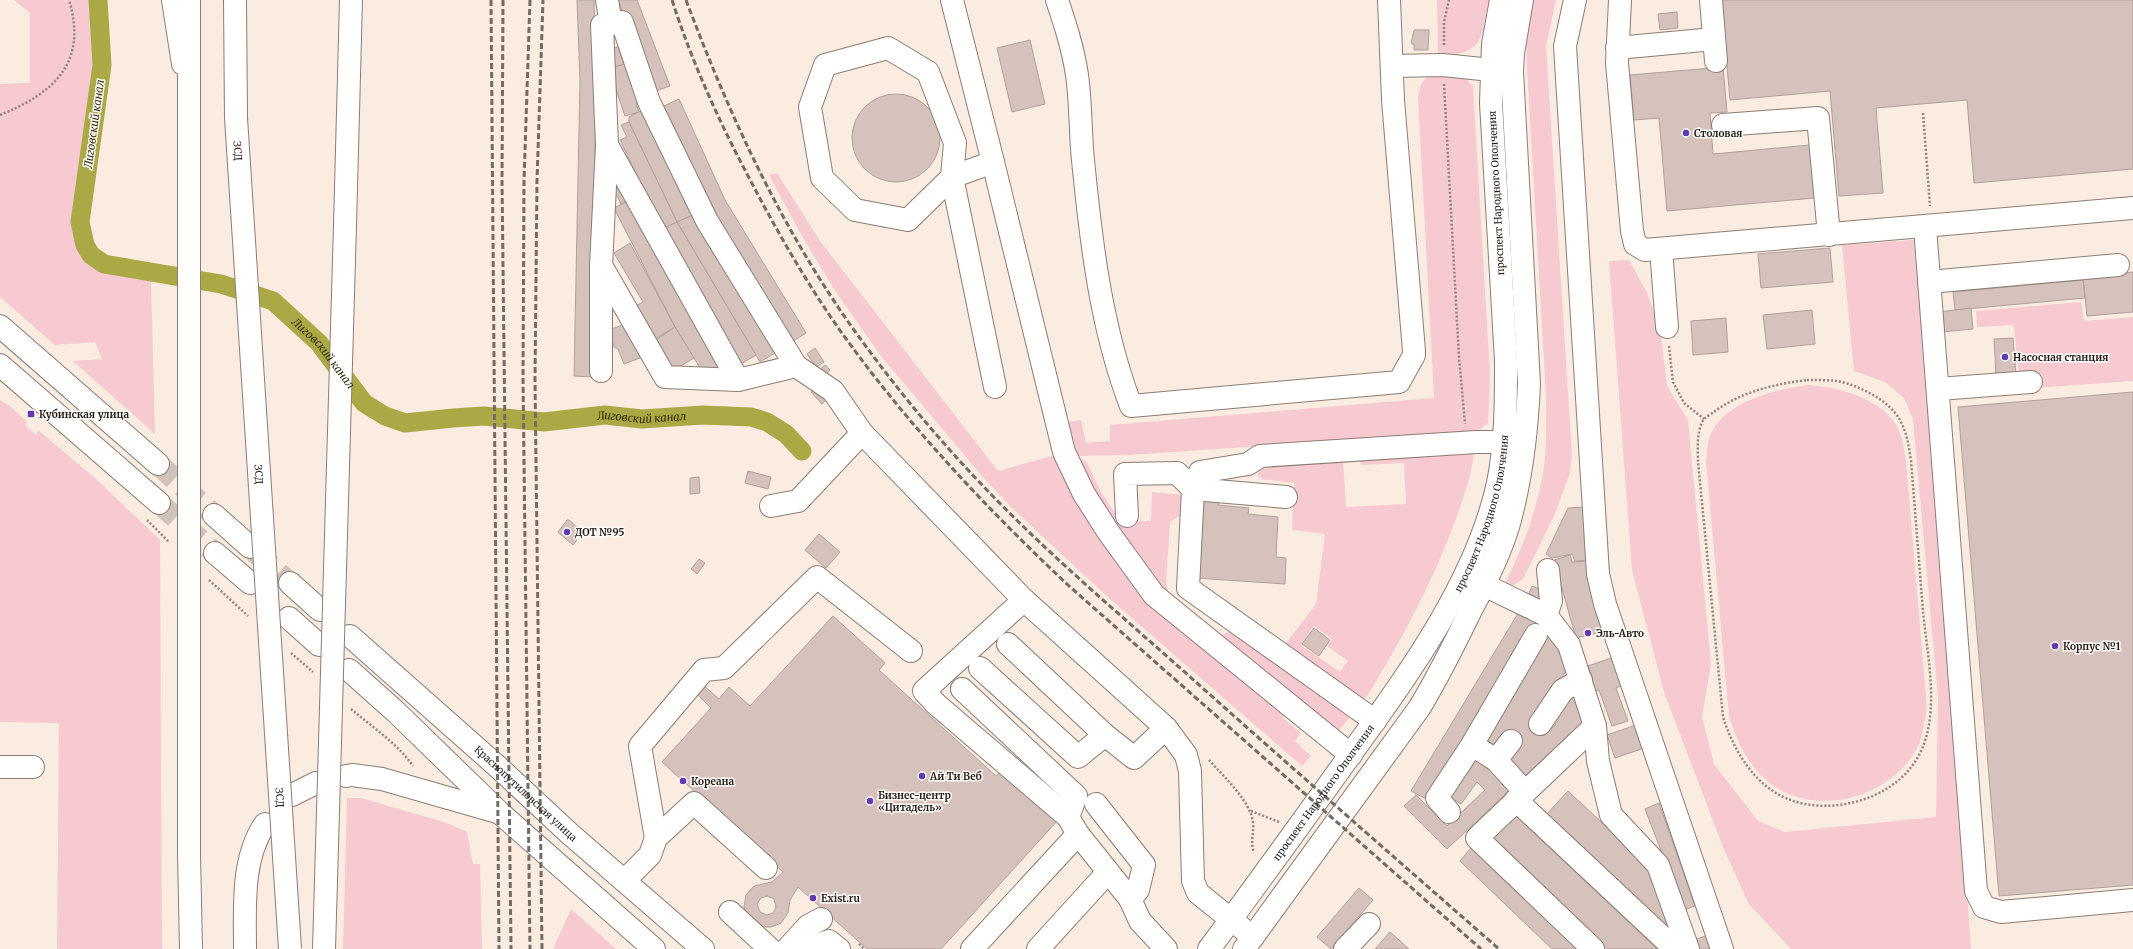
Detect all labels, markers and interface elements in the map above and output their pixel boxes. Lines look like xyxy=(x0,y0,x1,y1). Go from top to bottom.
water label: Лиговский канал xyxy=(81,79,107,170)
street label: проспект Народного Ополчения xyxy=(1486,110,1507,276)
place label: Столовая xyxy=(1694,127,1743,140)
marker: Столовая xyxy=(1681,128,1691,138)
street label: ЗСД xyxy=(231,141,245,161)
water label: Лиговский канал xyxy=(288,314,358,392)
place label: Насосная станция xyxy=(2013,351,2108,364)
marker: Насосная станция xyxy=(2000,352,2010,362)
place label: Кубинская улица xyxy=(39,408,130,421)
water label: Лиговский канал xyxy=(595,408,687,426)
marker: Кубинская улица xyxy=(26,409,36,419)
street label: проспект Народного Ополчения xyxy=(1452,434,1511,594)
street label: ЗСД xyxy=(252,464,266,485)
place label: ДОТ №95 xyxy=(575,526,624,539)
marker: ДОТ №95 xyxy=(562,527,572,537)
place label: Эль-Авто xyxy=(1596,627,1644,640)
marker: Эль-Авто xyxy=(1583,628,1593,638)
place label: Корпус №1 xyxy=(2063,640,2121,653)
marker: Корпус №1 xyxy=(2050,641,2060,651)
street label: проспект Народного Ополчения xyxy=(1270,722,1377,863)
street label: Краснопутиловская улица xyxy=(471,743,580,845)
place label: Ай Ти Веб xyxy=(929,770,982,783)
marker: Ай Ти Веб xyxy=(917,771,927,781)
place label: Кореана xyxy=(691,775,735,788)
marker: Кореана xyxy=(678,776,688,786)
street label: ЗСД xyxy=(273,787,287,808)
place label: Бизнес-центр «Цитадель» xyxy=(878,789,951,814)
marker: Бизнес-центр «Цитадель» xyxy=(865,796,875,806)
place label: Exist.ru xyxy=(821,892,861,905)
marker: Exist.ru xyxy=(808,893,818,903)

